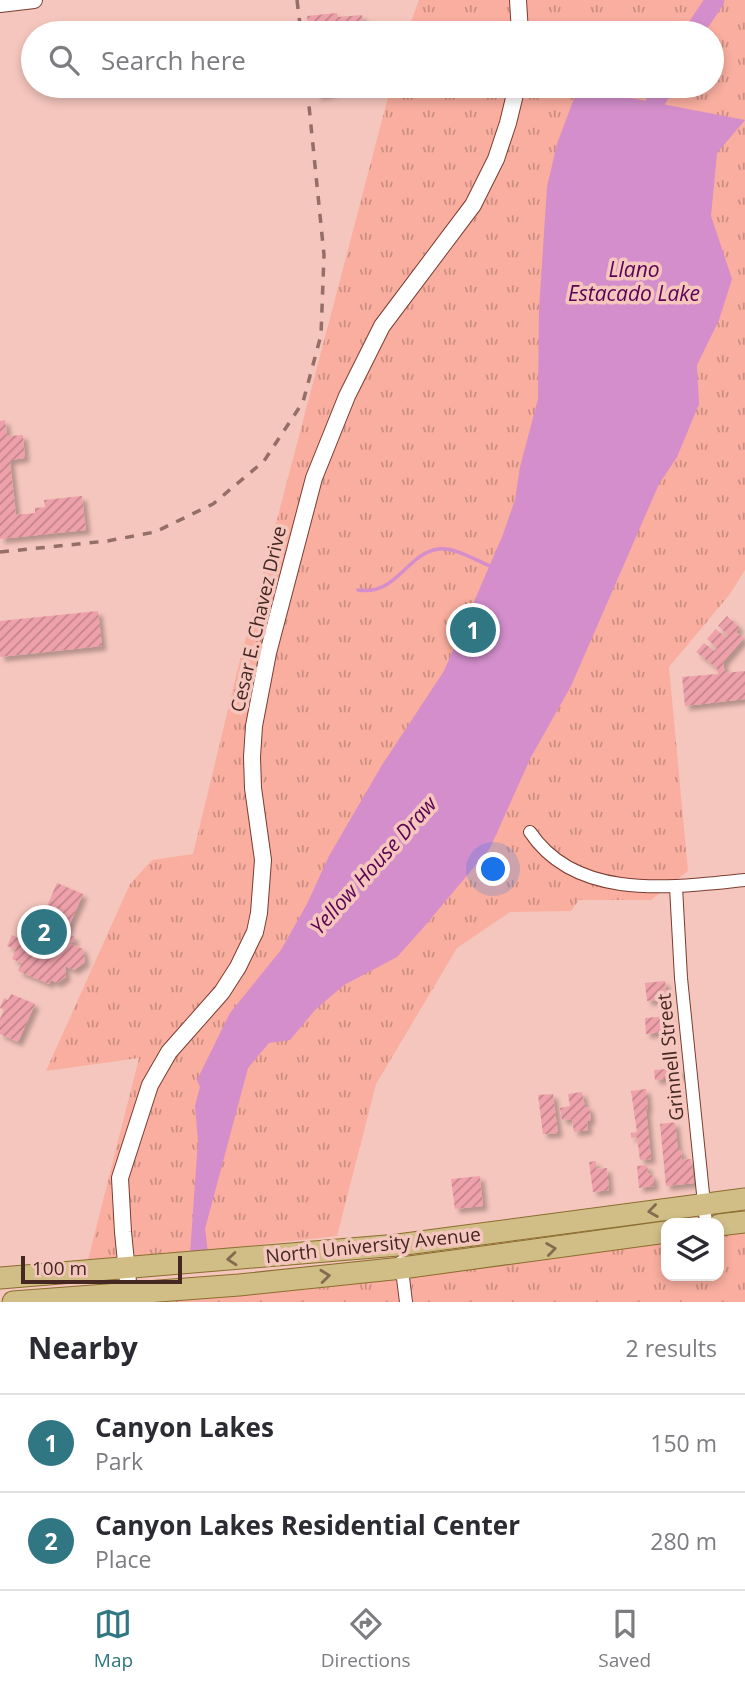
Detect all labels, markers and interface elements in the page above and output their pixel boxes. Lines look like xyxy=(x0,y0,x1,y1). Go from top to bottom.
search box xyxy=(21,21,724,98)
icon: search xyxy=(45,41,83,79)
text: Search here xyxy=(101,42,246,78)
water label: Llano Estacado Lake xyxy=(568,255,700,307)
street label: Cesar E. Chavez Drive xyxy=(224,523,292,715)
pin: 1 xyxy=(450,604,496,656)
water label: Yellow House Draw xyxy=(304,789,443,940)
your location xyxy=(476,852,510,886)
pin: 2 xyxy=(21,906,67,958)
street label: Grinnell Street xyxy=(650,992,690,1122)
one-way arrow xyxy=(647,1203,659,1218)
map controls xyxy=(661,1218,724,1281)
button: layers xyxy=(661,1218,724,1281)
street label: North University Avenue xyxy=(264,1221,482,1269)
one-way arrow xyxy=(545,1241,557,1256)
one-way arrow xyxy=(227,1252,238,1267)
scale bar xyxy=(21,1253,182,1285)
text: 100 m xyxy=(32,1255,87,1281)
one-way arrow xyxy=(320,1269,331,1284)
text: Nearby xyxy=(28,1327,138,1368)
text: 2 results xyxy=(626,1332,717,1364)
text: Canyon Lakes xyxy=(95,1409,274,1445)
text: 1 xyxy=(44,1427,58,1459)
text: 150 m xyxy=(650,1427,717,1459)
text: Park xyxy=(95,1445,143,1477)
text: Canyon Lakes Residential Center xyxy=(95,1507,520,1543)
text: 2 xyxy=(44,1525,58,1557)
text: 280 m xyxy=(650,1525,717,1557)
text: Place xyxy=(95,1543,151,1575)
tab: Map xyxy=(94,1605,133,1673)
tab: Directions xyxy=(321,1605,411,1673)
tab: Saved xyxy=(598,1605,651,1673)

